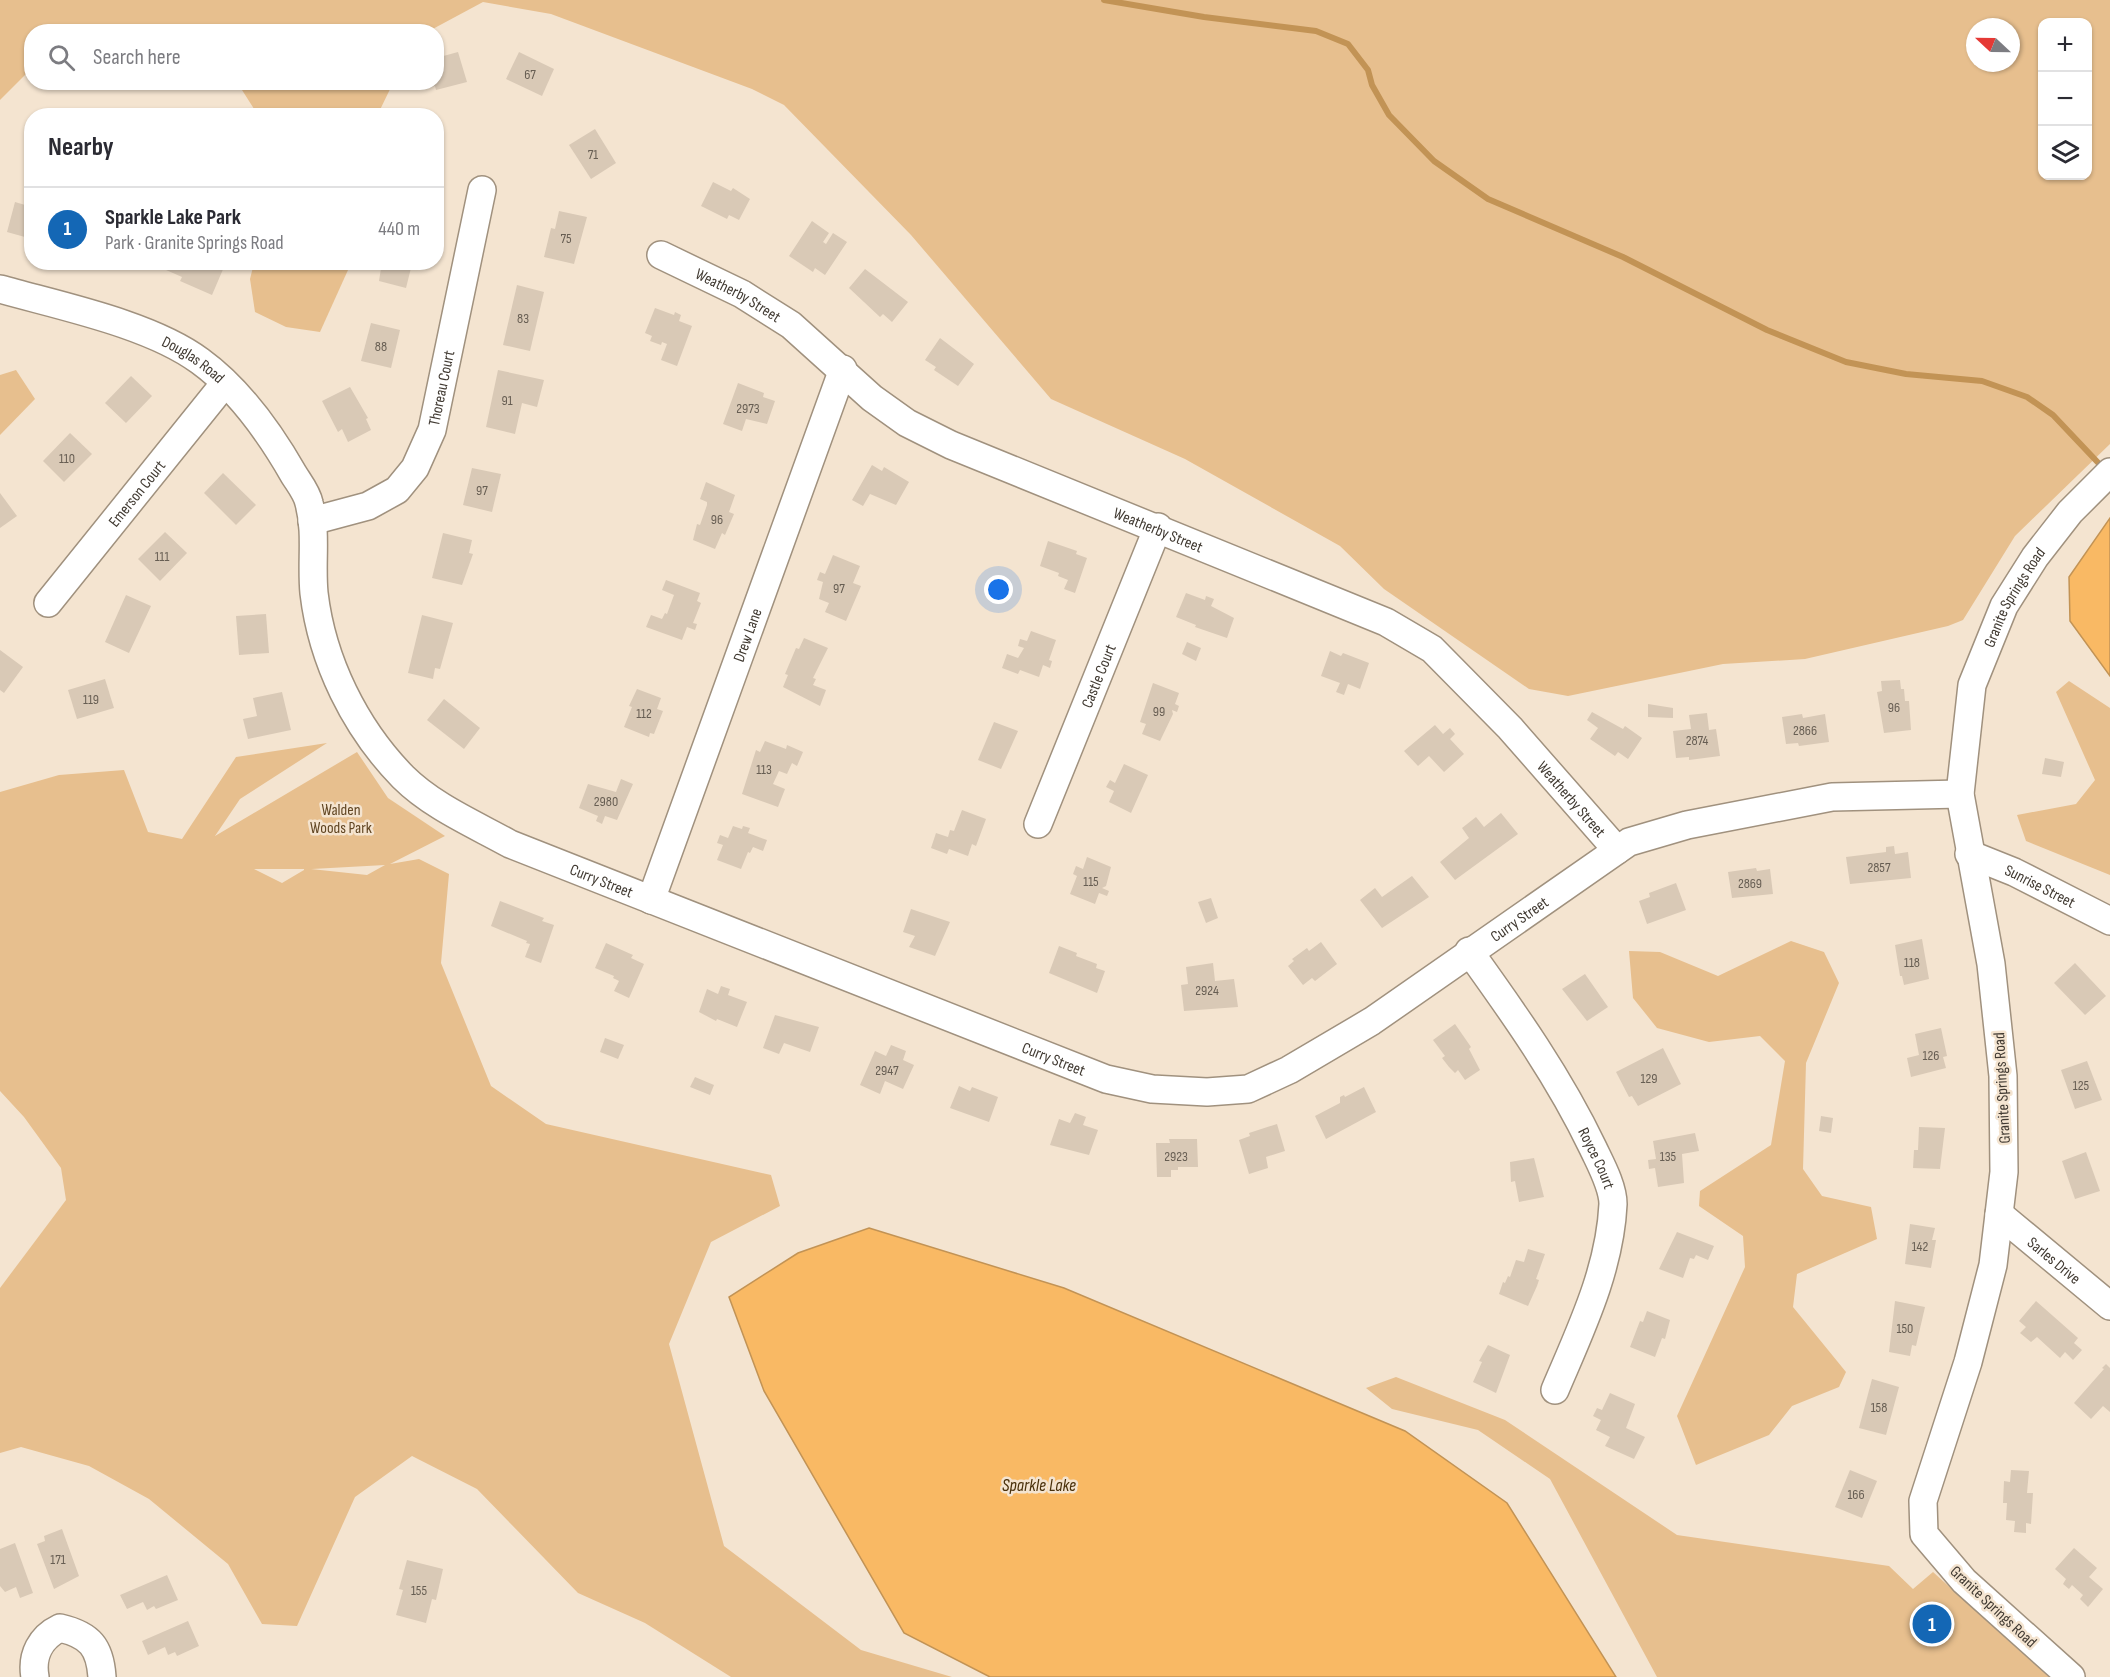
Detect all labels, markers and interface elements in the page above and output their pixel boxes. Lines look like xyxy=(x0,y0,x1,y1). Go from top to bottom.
north arrow xyxy=(1966,18,2020,72)
map controls xyxy=(2038,18,2092,180)
button: + xyxy=(2038,18,2092,72)
search box xyxy=(24,24,444,90)
icon: search xyxy=(45,41,78,74)
text: Search here xyxy=(93,44,180,71)
house number: 67 xyxy=(524,66,536,83)
button: − xyxy=(2038,72,2092,126)
button: layers xyxy=(2038,126,2092,180)
text: Nearby xyxy=(48,132,114,163)
house number: 71 xyxy=(588,146,598,163)
text: Sparkle Lake Park xyxy=(105,204,241,231)
text: 1 xyxy=(64,217,71,241)
text: 440 m xyxy=(378,217,420,241)
house number: 75 xyxy=(560,230,572,247)
text: Park · Granite Springs Road xyxy=(105,231,284,255)
street label: Weatherby Street xyxy=(692,265,784,327)
house number: 83 xyxy=(517,310,529,327)
street label: Douglas Road xyxy=(159,333,228,388)
house number: 88 xyxy=(375,338,387,355)
street label: Thoreau Court xyxy=(425,349,459,428)
house number: 91 xyxy=(501,392,513,409)
house number: 2973 xyxy=(736,400,760,417)
house number: 110 xyxy=(59,450,75,467)
street label: Emerson Court xyxy=(105,457,170,531)
house number: 97 xyxy=(476,482,488,499)
street label: Weatherby Street xyxy=(1110,504,1205,557)
house number: 96 xyxy=(711,511,723,528)
street label: Granite Springs Road xyxy=(1980,544,2050,650)
house number: 111 xyxy=(155,548,169,565)
your location xyxy=(984,575,1013,604)
house number: 97 xyxy=(833,580,845,597)
street label: Drew Lane xyxy=(730,606,767,665)
street label: Castle Court xyxy=(1078,642,1121,711)
house number: 119 xyxy=(83,691,99,708)
house number: 96 xyxy=(1888,699,1900,716)
house number: 99 xyxy=(1153,703,1165,720)
house number: 112 xyxy=(636,705,652,722)
house number: 2866 xyxy=(1793,722,1817,739)
house number: 2874 xyxy=(1686,732,1708,749)
street label: Weatherby Street xyxy=(1532,758,1609,841)
house number: 113 xyxy=(756,761,772,778)
house number: 2980 xyxy=(594,793,618,810)
park label: Walden Woods Park xyxy=(310,801,372,838)
house number: 2857 xyxy=(1867,859,1891,876)
street label: Curry Street xyxy=(567,861,636,903)
street label: Sunrise Street xyxy=(2002,861,2078,913)
house number: 115 xyxy=(1083,873,1099,890)
house number: 2869 xyxy=(1738,875,1762,892)
street label: Curry Street xyxy=(1487,893,1553,947)
house number: 118 xyxy=(1904,954,1920,971)
house number: 2924 xyxy=(1195,982,1219,999)
street label: Granite Springs Road xyxy=(1990,1032,2015,1144)
street label: Curry Street xyxy=(1019,1039,1088,1081)
house number: 126 xyxy=(1923,1047,1939,1064)
house number: 2947 xyxy=(875,1062,899,1079)
house number: 129 xyxy=(1640,1070,1658,1087)
house number: 125 xyxy=(2073,1077,2090,1094)
street label: Royce Court xyxy=(1573,1125,1618,1192)
house number: 2923 xyxy=(1164,1148,1188,1165)
house number: 135 xyxy=(1660,1148,1677,1165)
street label: Sarles Drive xyxy=(2023,1234,2084,1289)
house number: 142 xyxy=(1912,1238,1929,1255)
house number: 150 xyxy=(1897,1320,1913,1337)
house number: 158 xyxy=(1871,1399,1887,1416)
water label: Sparkle Lake xyxy=(1002,1475,1076,1496)
house number: 166 xyxy=(1847,1486,1865,1503)
house number: 171 xyxy=(50,1551,66,1568)
street label: Granite Springs Road xyxy=(1946,1562,2040,1652)
house number: 155 xyxy=(411,1582,427,1599)
pin: 1 xyxy=(1912,1602,1952,1646)

